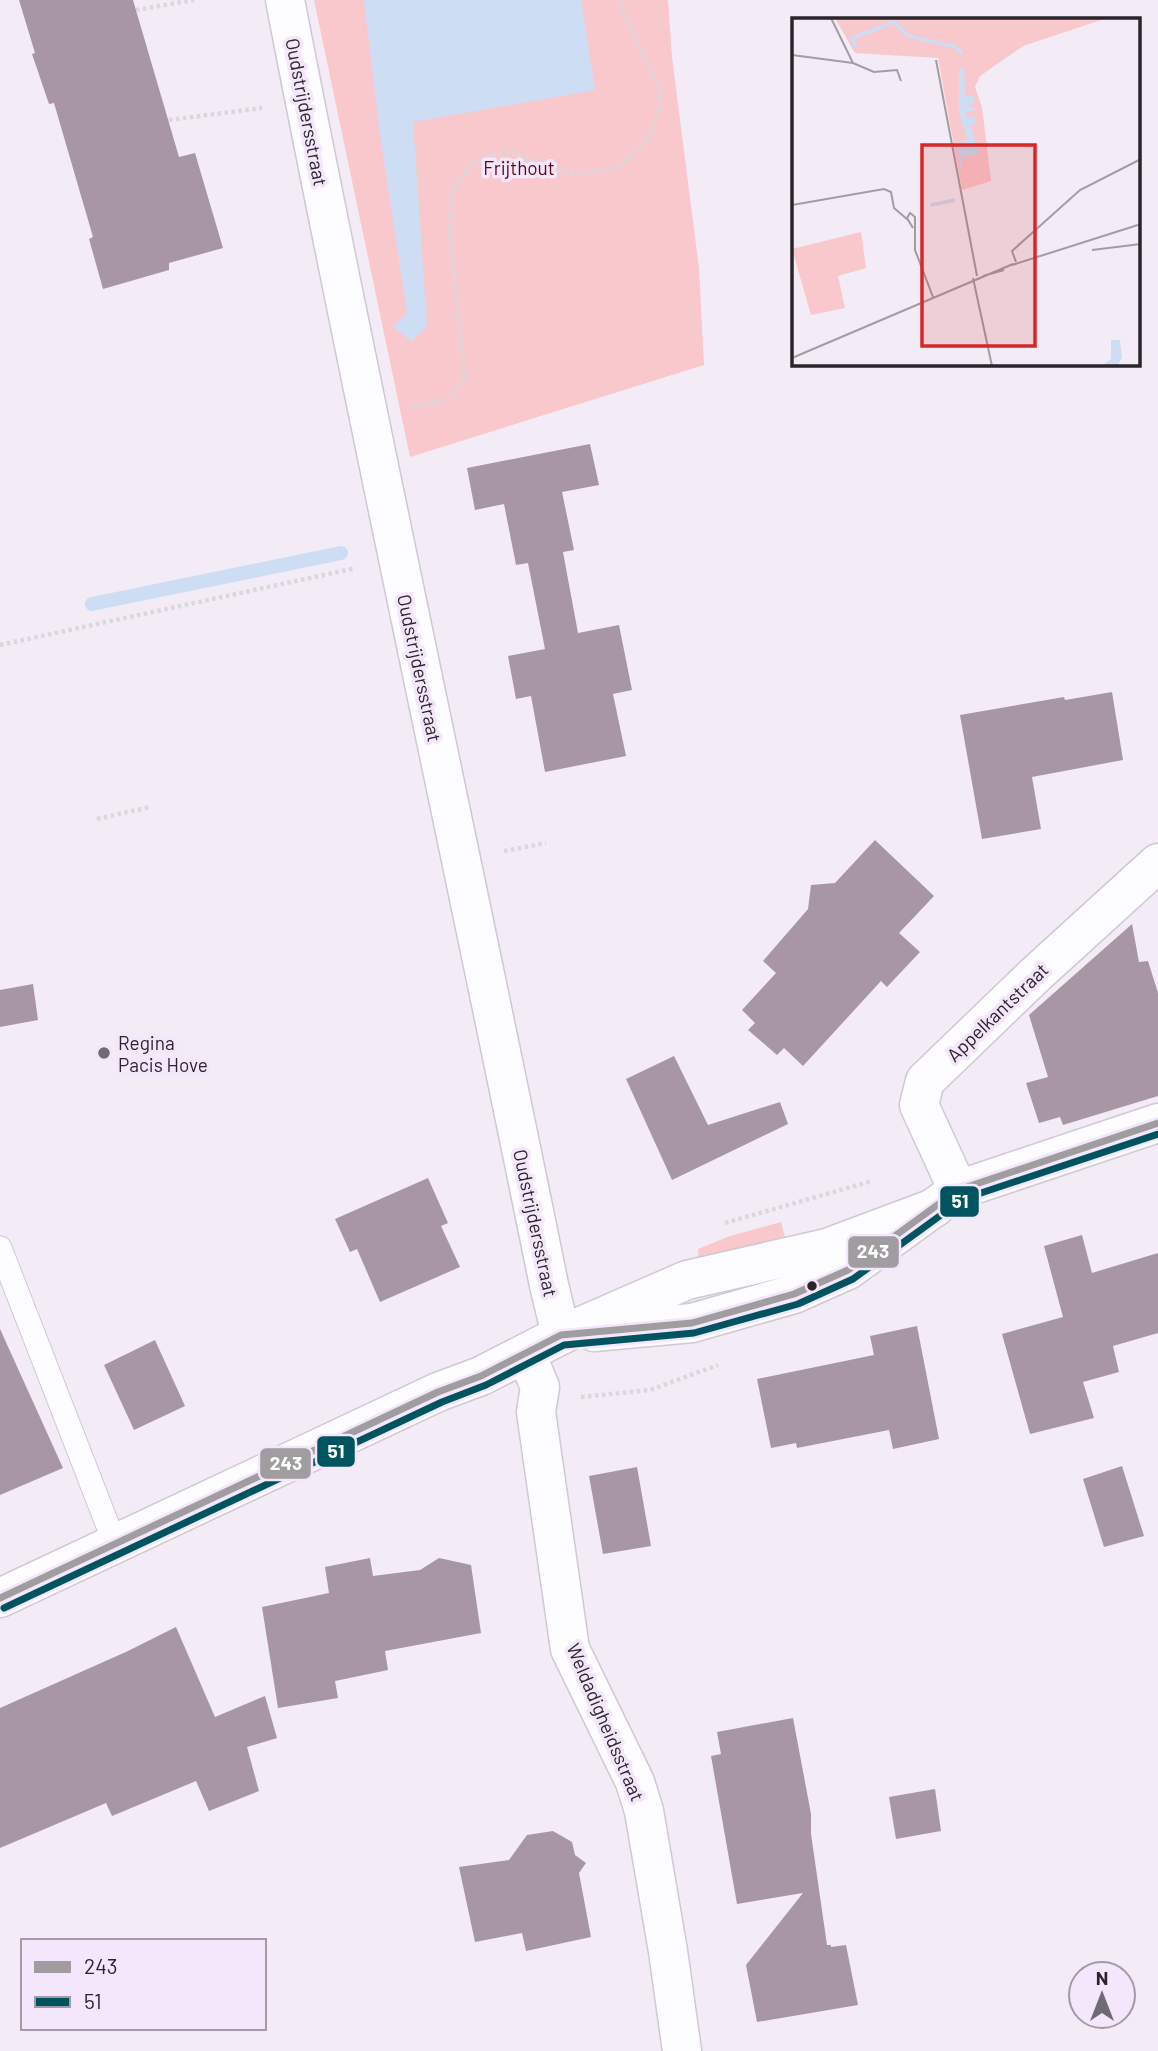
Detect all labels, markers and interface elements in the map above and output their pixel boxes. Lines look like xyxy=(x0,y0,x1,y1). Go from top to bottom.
inset map xyxy=(792,18,1140,366)
street label: Oudstrijdersstraat xyxy=(281,36,333,188)
park label: Frijthout xyxy=(483,156,555,179)
street label: Oudstrijdersstraat xyxy=(393,592,447,744)
street label: Appelkantstraat xyxy=(941,958,1053,1066)
place label: Regina Pacis Hove xyxy=(118,1031,208,1076)
marker: Regina Pacis Hove xyxy=(96,1045,112,1061)
street label: Oudstrijdersstraat xyxy=(509,1147,563,1299)
line badge: 51 xyxy=(939,1185,980,1218)
text: 51 xyxy=(952,1189,968,1212)
line badge: 243 xyxy=(847,1235,900,1269)
text: 243 xyxy=(857,1239,889,1262)
unlabelled marker xyxy=(805,1279,819,1293)
line badge: 51 xyxy=(316,1435,356,1468)
text: 51 xyxy=(328,1439,344,1462)
line badge: 243 xyxy=(259,1447,312,1480)
text: 243 xyxy=(270,1451,302,1474)
street label: Weldadigheidsstraat xyxy=(562,1640,650,1804)
legend xyxy=(21,1939,266,2030)
text: 243 xyxy=(84,1953,118,1978)
north arrow xyxy=(1067,1960,1137,2030)
text: N xyxy=(1096,1966,1108,1989)
text: 51 xyxy=(84,1988,102,2013)

